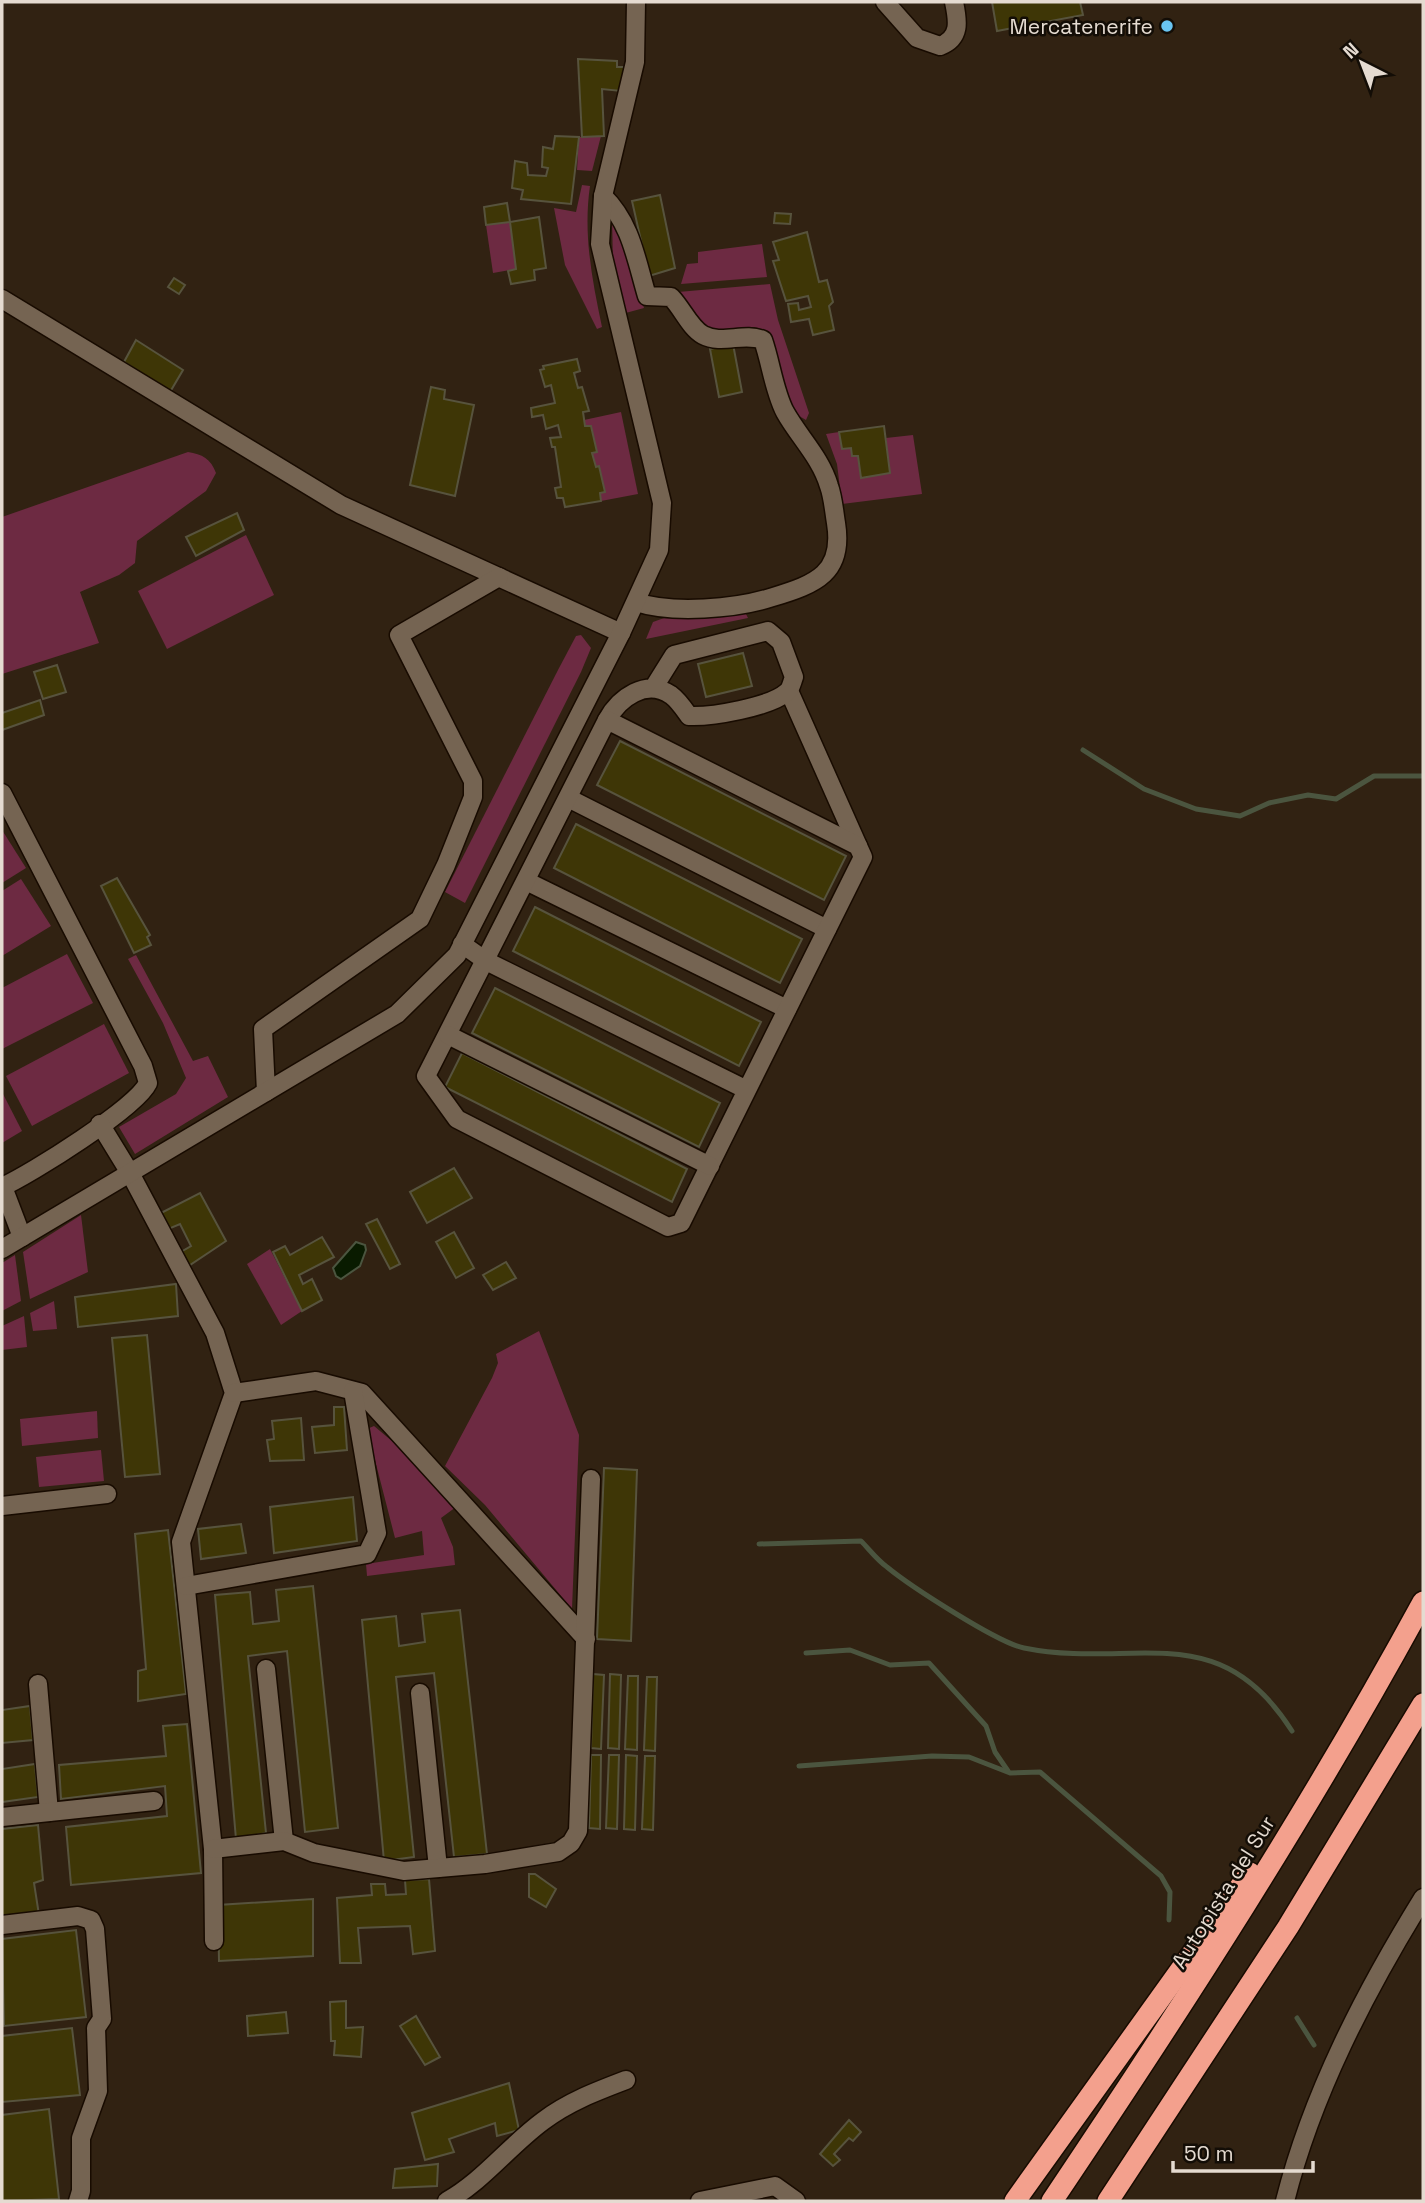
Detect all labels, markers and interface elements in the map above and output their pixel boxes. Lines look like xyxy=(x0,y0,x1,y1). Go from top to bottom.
place label: Mercatenerife xyxy=(1010,13,1153,40)
marker: Mercatenerife xyxy=(1159,18,1175,34)
north arrow xyxy=(1327,28,1397,98)
text: N xyxy=(1338,37,1364,64)
street label: Autopista del Sur xyxy=(1165,1811,1281,1973)
scale bar xyxy=(1173,2130,1313,2174)
text: 50 m xyxy=(1184,2140,1234,2167)

